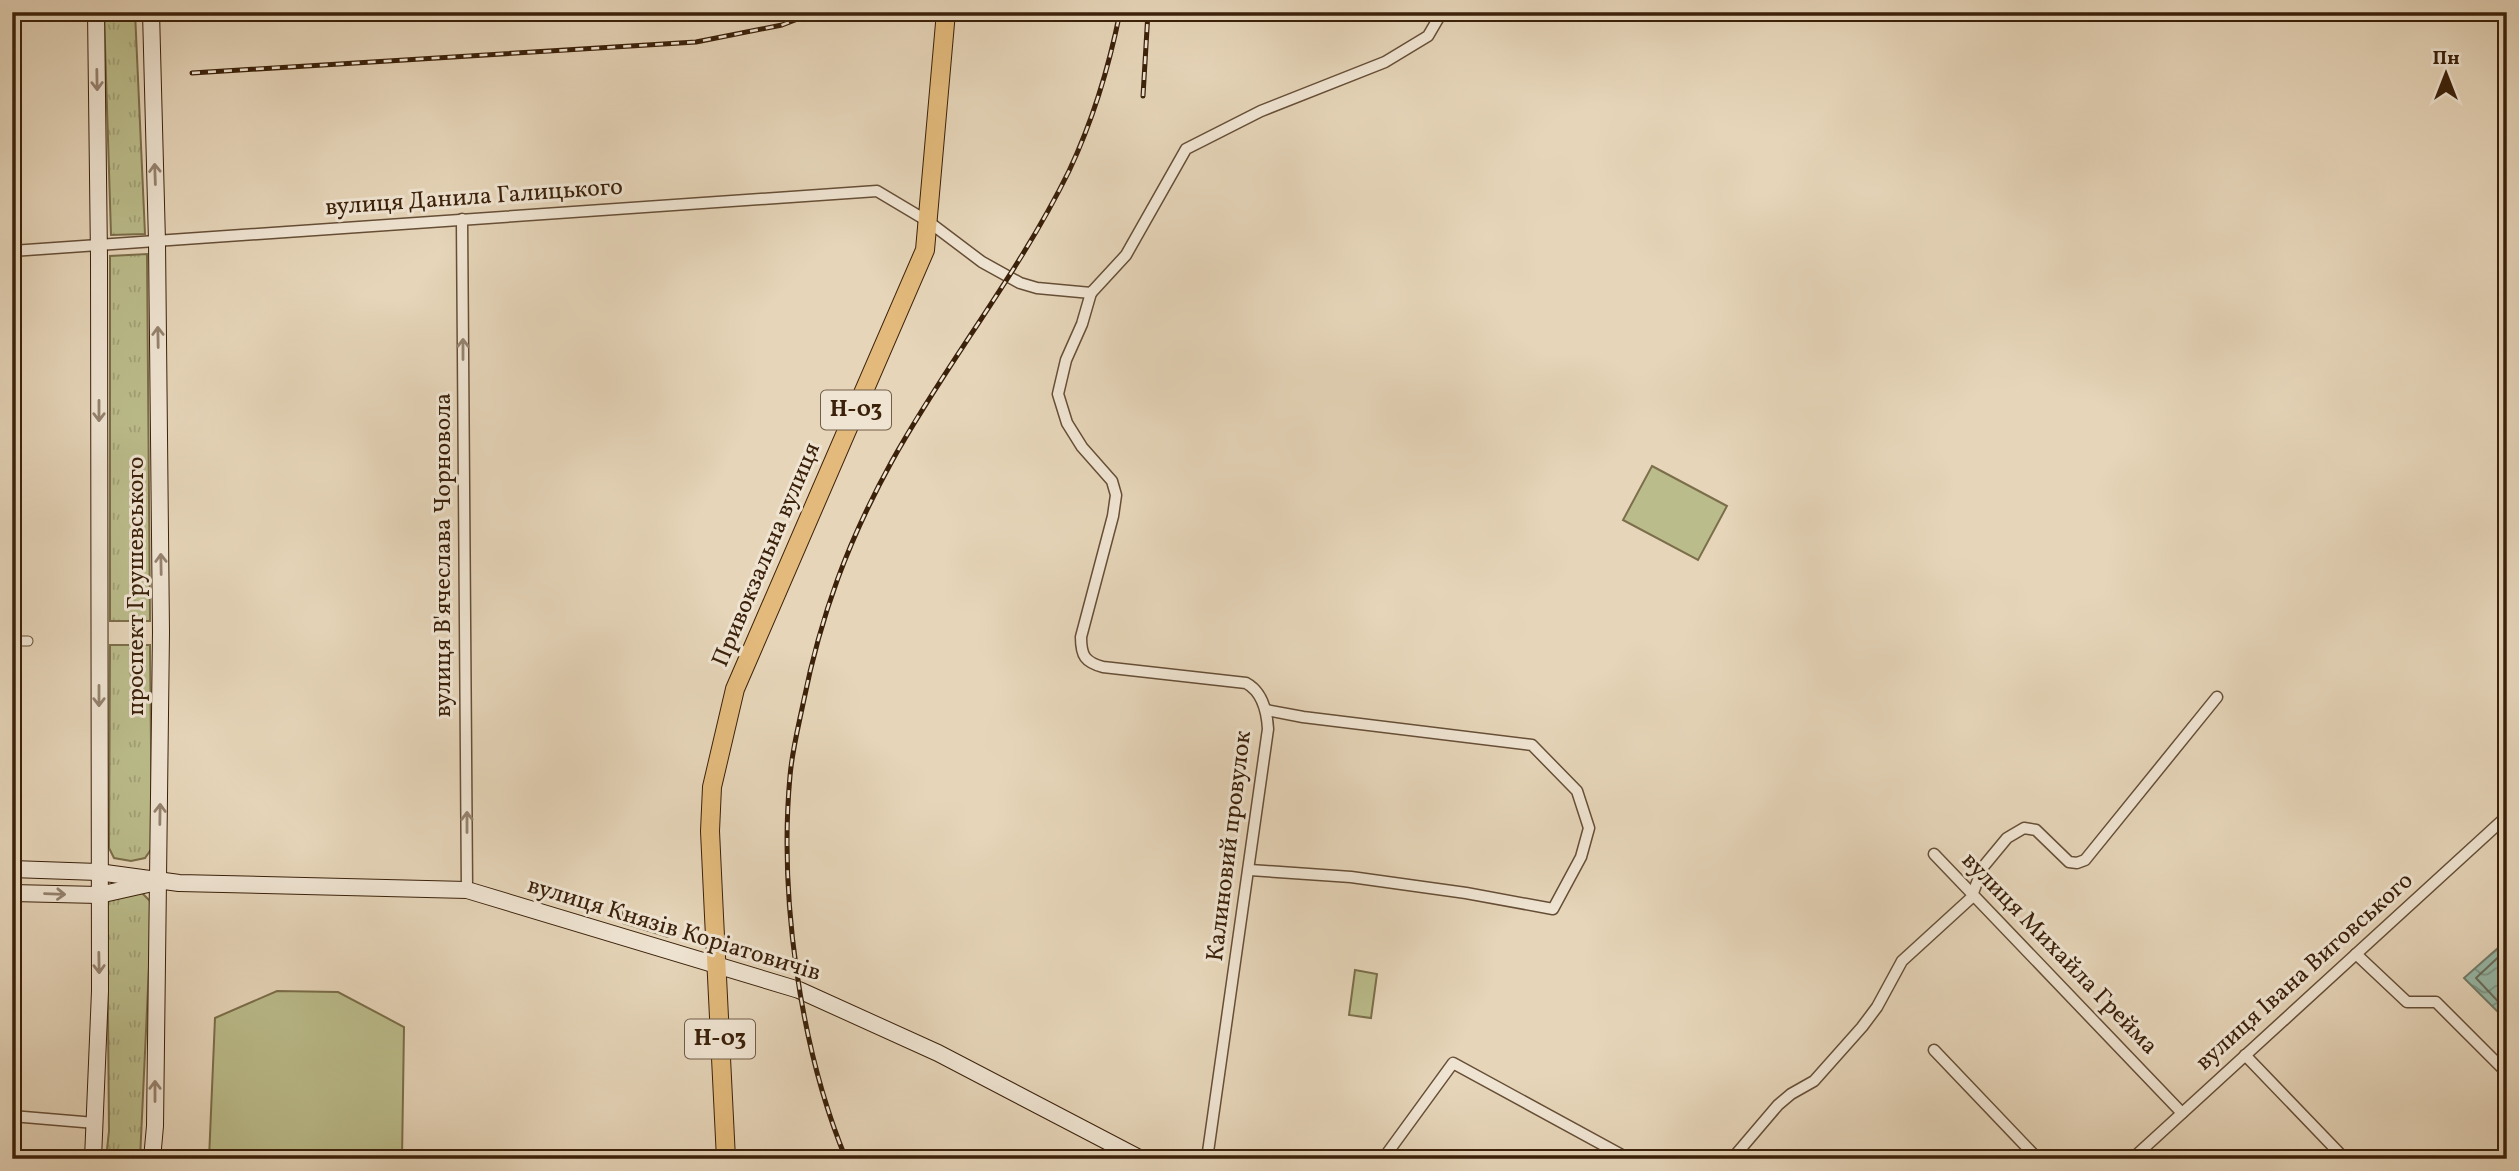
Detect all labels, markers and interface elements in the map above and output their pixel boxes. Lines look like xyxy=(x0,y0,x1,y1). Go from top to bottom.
north arrow xyxy=(2410,38,2480,108)
text: Пн xyxy=(2433,46,2459,72)
one-way arrow xyxy=(90,69,104,92)
one-way arrow xyxy=(149,163,162,186)
street label: вулиця Данила Галицького xyxy=(324,171,624,225)
one-way arrow xyxy=(151,325,165,348)
one-way arrow xyxy=(456,338,470,361)
road number: Н-03 xyxy=(821,390,891,430)
street label: вулиця В'ячеслава Чорновола xyxy=(427,393,461,717)
one-way arrow xyxy=(92,399,106,422)
street label: Привокзальна вулиця xyxy=(704,437,830,673)
street label: проспект Грушевського xyxy=(120,456,154,716)
one-way arrow xyxy=(154,553,167,576)
one-way arrow xyxy=(92,685,106,708)
street label: Калиновий провулок xyxy=(1199,729,1261,963)
one-way arrow xyxy=(153,802,166,825)
one-way arrow xyxy=(460,811,474,834)
street label: вулиця Михайла Грейма xyxy=(1953,845,2165,1063)
street label: вулиця Івана Виговського xyxy=(2189,865,2421,1079)
street label: вулиця Князів Коріатовичів xyxy=(523,869,825,991)
one-way arrow xyxy=(44,888,67,901)
one-way arrow xyxy=(93,952,106,975)
road number: Н-03 xyxy=(685,1020,755,1058)
one-way arrow xyxy=(149,1079,162,1102)

